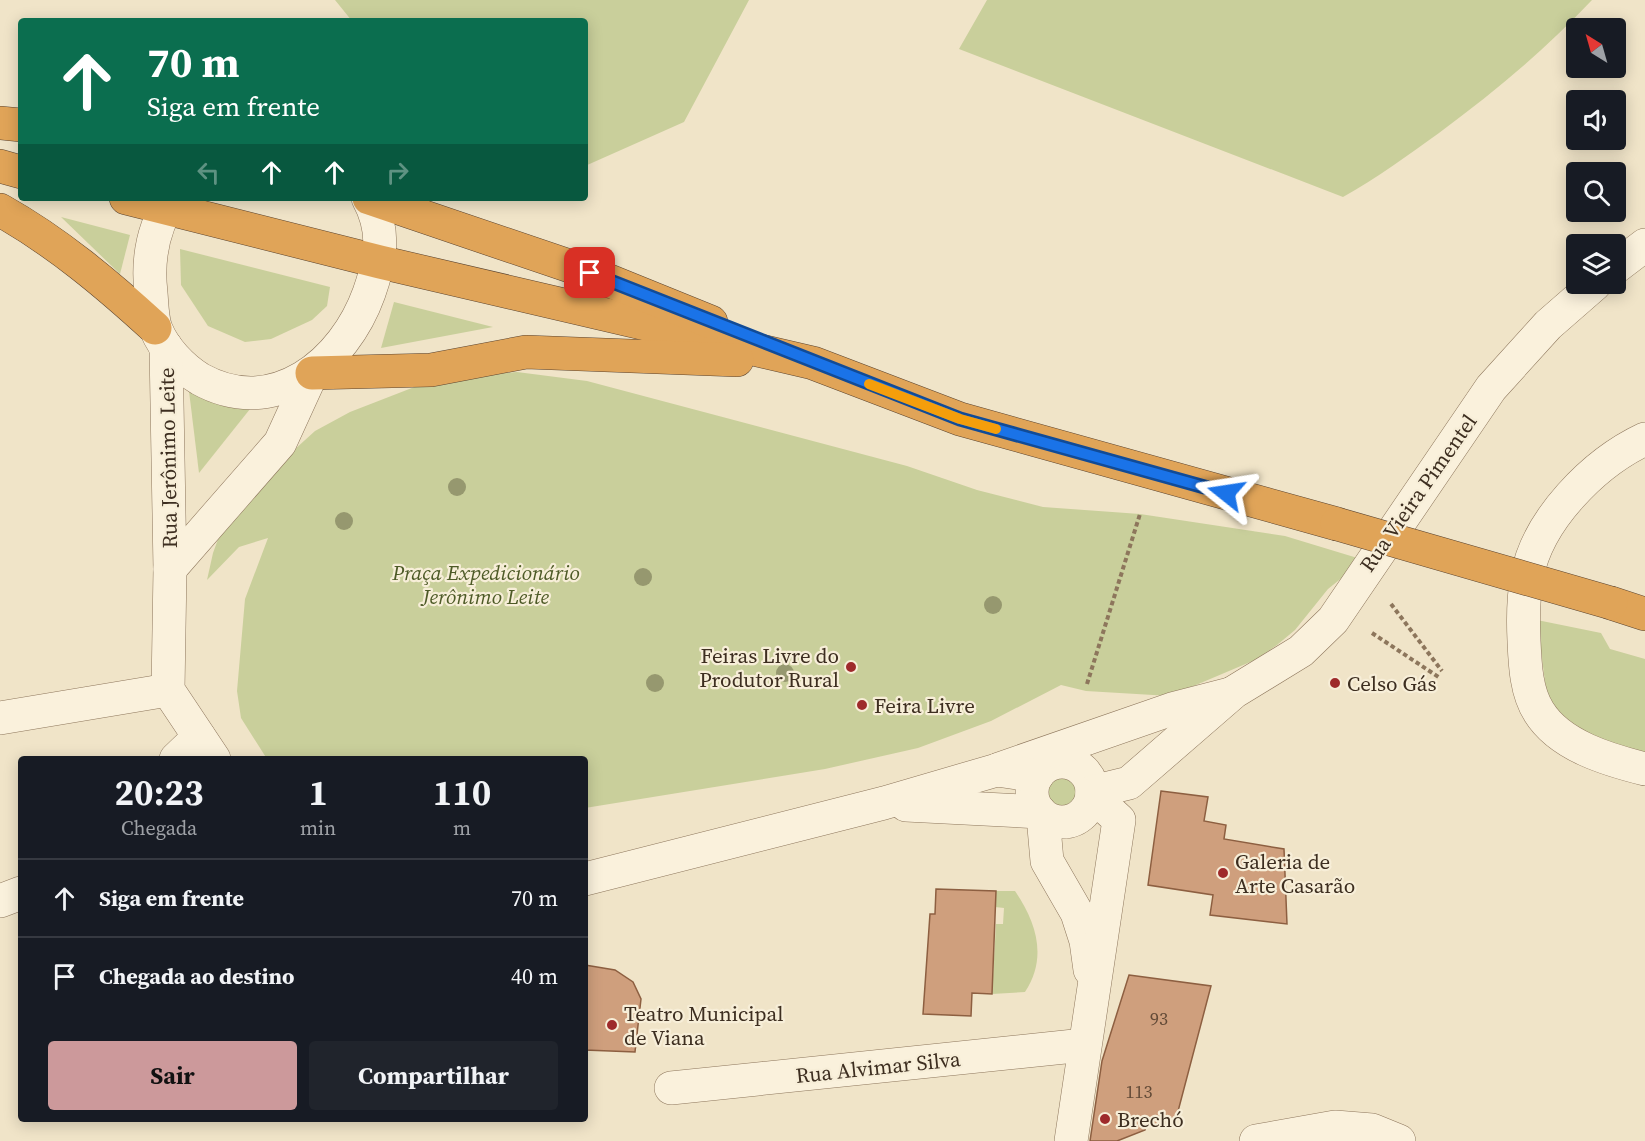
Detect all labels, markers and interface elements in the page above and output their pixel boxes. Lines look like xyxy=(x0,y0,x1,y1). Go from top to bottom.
north arrow xyxy=(1566,18,1626,78)
map controls xyxy=(1566,18,1626,294)
text: 70 m xyxy=(147,33,240,91)
icon: ahead xyxy=(48,42,126,120)
text: Siga em frente xyxy=(147,88,320,125)
button: sound xyxy=(1566,90,1626,150)
icon: left xyxy=(192,156,225,189)
icon: ahead xyxy=(255,156,288,189)
icon: ahead xyxy=(318,156,351,189)
icon: right xyxy=(381,156,414,189)
button: search xyxy=(1566,162,1626,222)
button: layers xyxy=(1566,234,1626,294)
pin xyxy=(564,247,615,298)
icon: arrive xyxy=(573,256,606,289)
street label: Rua Jerônimo Leite xyxy=(152,367,184,549)
street label: Rua Vieira Pimentel xyxy=(1353,408,1483,578)
position arrow xyxy=(1194,461,1258,525)
park label: Praça Expedicionário Jerônimo Leite xyxy=(391,558,580,611)
place label: Feiras Livre do Produtor Rural xyxy=(699,641,839,694)
marker: Feiras Livre do Produtor Rural xyxy=(844,660,858,674)
place label: Celso Gás xyxy=(1347,669,1437,698)
marker: Celso Gás xyxy=(1328,676,1342,690)
place label: Feira Livre xyxy=(874,691,975,720)
marker: Feira Livre xyxy=(855,698,869,712)
text: 20:23 xyxy=(115,768,203,817)
text: 1 xyxy=(308,768,328,817)
text: 110 xyxy=(433,768,491,817)
text: Chegada xyxy=(121,814,197,842)
text: min xyxy=(300,814,336,842)
text: m xyxy=(453,814,471,842)
place label: Galeria de Arte Casarão xyxy=(1235,847,1355,900)
marker: Galeria de Arte Casarão xyxy=(1216,866,1230,880)
icon: ahead xyxy=(48,882,81,915)
text: Siga em frente xyxy=(99,883,244,913)
text: 70 m xyxy=(511,883,558,913)
icon: arrive xyxy=(48,960,81,993)
text: Chegada ao destino xyxy=(99,961,294,991)
text: 40 m xyxy=(511,961,558,991)
place label: Teatro Municipal de Viana xyxy=(624,999,784,1052)
house number: 93 xyxy=(1150,1006,1168,1031)
marker: Teatro Municipal de Viana xyxy=(605,1018,619,1032)
button: Sair xyxy=(48,1041,297,1110)
button: Compartilhar xyxy=(309,1041,558,1110)
street label: Rua Alvimar Silva xyxy=(794,1044,962,1090)
house number: 113 xyxy=(1126,1079,1153,1104)
place label: Brechó xyxy=(1117,1105,1184,1134)
marker: Brechó xyxy=(1098,1112,1112,1126)

